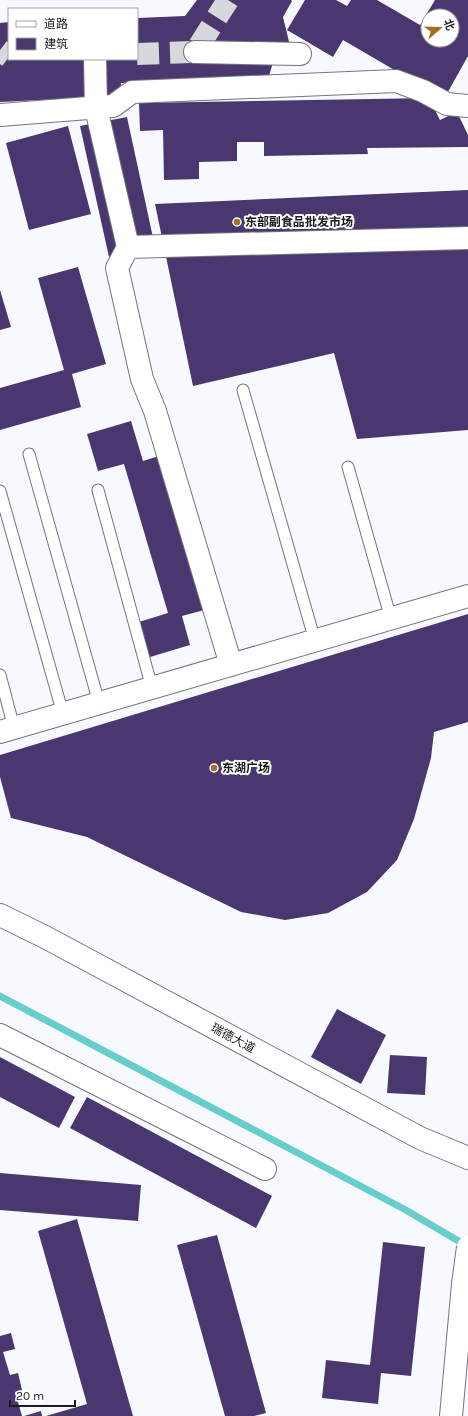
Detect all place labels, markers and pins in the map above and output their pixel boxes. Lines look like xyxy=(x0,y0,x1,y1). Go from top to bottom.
place label: 东部副食品批发市场 xyxy=(245,215,353,229)
marker: 东部副食品批发市场 xyxy=(232,217,242,227)
place label: 东湖广场 xyxy=(222,761,270,775)
marker: 东湖广场 xyxy=(209,763,219,773)

